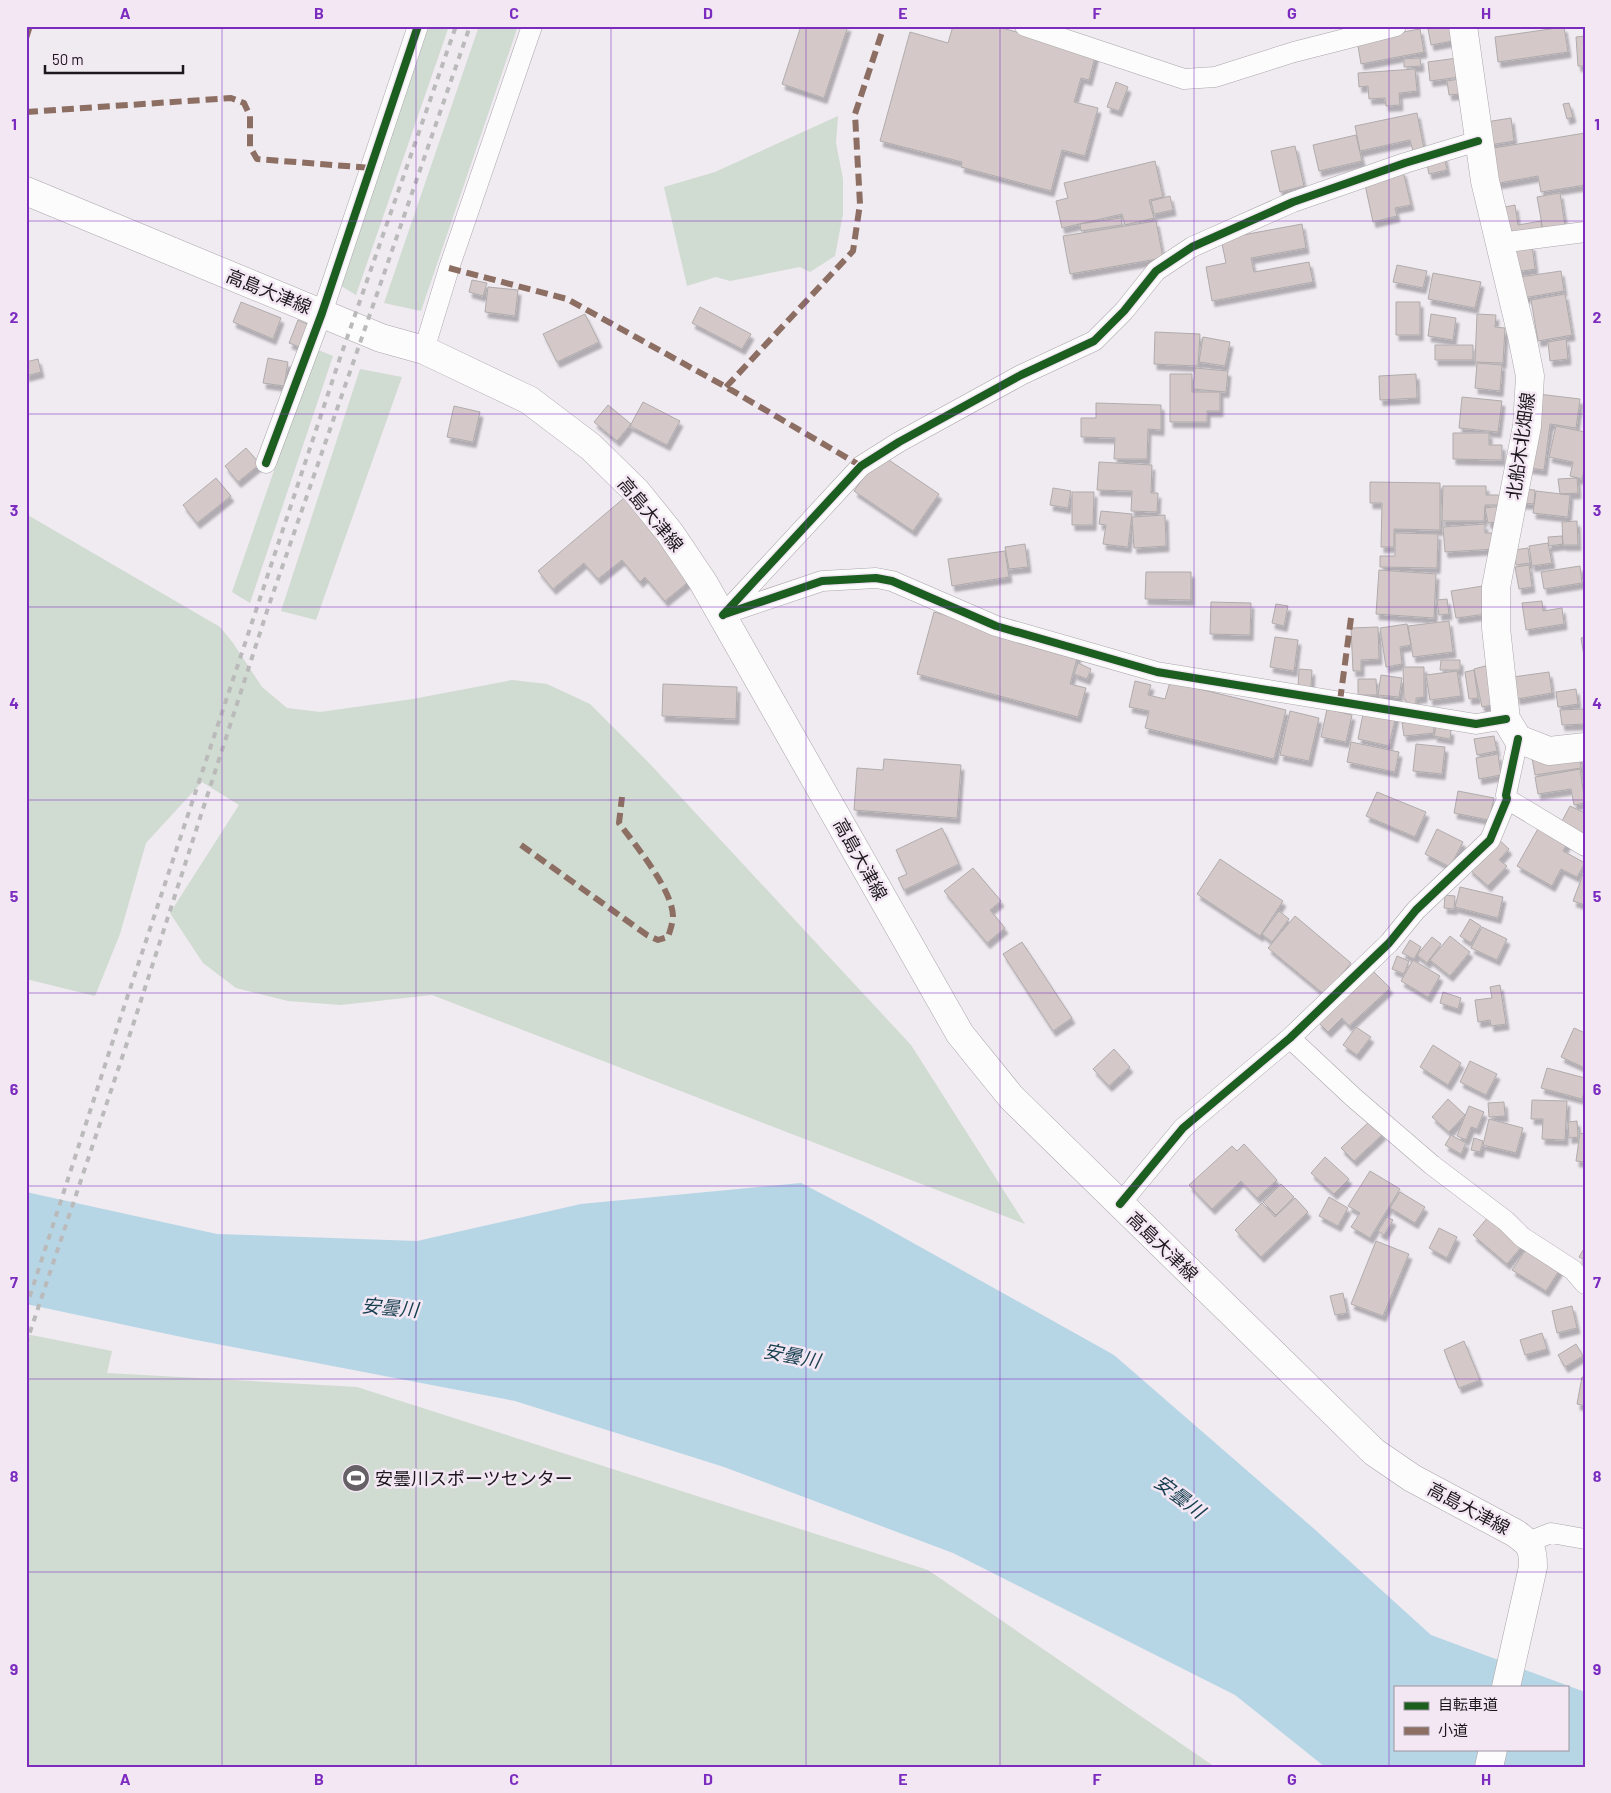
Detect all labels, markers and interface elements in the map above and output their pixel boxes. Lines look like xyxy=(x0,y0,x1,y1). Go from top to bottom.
text: A xyxy=(120,3,131,22)
text: B xyxy=(314,3,324,22)
text: C xyxy=(509,3,519,22)
text: D xyxy=(703,3,713,22)
text: E xyxy=(898,3,908,22)
text: F xyxy=(1093,3,1102,22)
text: G xyxy=(1287,3,1297,22)
text: H xyxy=(1481,3,1491,22)
scale bar xyxy=(45,42,182,74)
text: 50 m xyxy=(52,50,84,68)
text: 1 xyxy=(11,114,17,133)
text: 1 xyxy=(1594,114,1600,133)
street label: 高島大津線 xyxy=(223,264,315,318)
text: 2 xyxy=(10,307,19,326)
text: 2 xyxy=(1593,307,1602,326)
street label: 北船木北畑線 xyxy=(1502,391,1538,501)
street label: 高島大津線 xyxy=(614,472,688,556)
text: 3 xyxy=(10,500,18,519)
text: 3 xyxy=(1593,500,1601,519)
text: 4 xyxy=(9,693,19,712)
text: 4 xyxy=(1592,693,1602,712)
street label: 高島大津線 xyxy=(830,814,892,904)
text: 5 xyxy=(10,886,19,905)
text: 5 xyxy=(1593,886,1602,905)
text: 6 xyxy=(10,1079,19,1098)
text: 6 xyxy=(1593,1079,1602,1098)
street label: 高島大津線 xyxy=(1123,1207,1203,1285)
text: 7 xyxy=(10,1272,18,1291)
text: 7 xyxy=(1593,1272,1601,1291)
water label: 安曇川 xyxy=(361,1293,421,1321)
water label: 安曇川 xyxy=(762,1338,824,1372)
sports icon: 安曇川スポーツセンター xyxy=(341,1463,371,1493)
text: 8 xyxy=(10,1466,19,1485)
text: 8 xyxy=(1593,1466,1602,1485)
place label: 安曇川スポーツセンター xyxy=(375,1467,573,1489)
water label: 安曇川 xyxy=(1150,1470,1211,1524)
street label: 高島大津線 xyxy=(1424,1477,1514,1539)
text: 9 xyxy=(10,1659,18,1678)
text: 9 xyxy=(1593,1659,1601,1678)
legend xyxy=(1394,1686,1568,1750)
text: 自転車道 xyxy=(1438,1695,1498,1713)
text: 小道 xyxy=(1438,1721,1468,1739)
text: A xyxy=(120,1769,131,1788)
text: B xyxy=(314,1769,324,1788)
text: C xyxy=(509,1769,519,1788)
text: D xyxy=(703,1769,713,1788)
text: E xyxy=(898,1769,908,1788)
text: F xyxy=(1093,1769,1102,1788)
text: G xyxy=(1287,1769,1297,1788)
text: H xyxy=(1481,1769,1491,1788)

